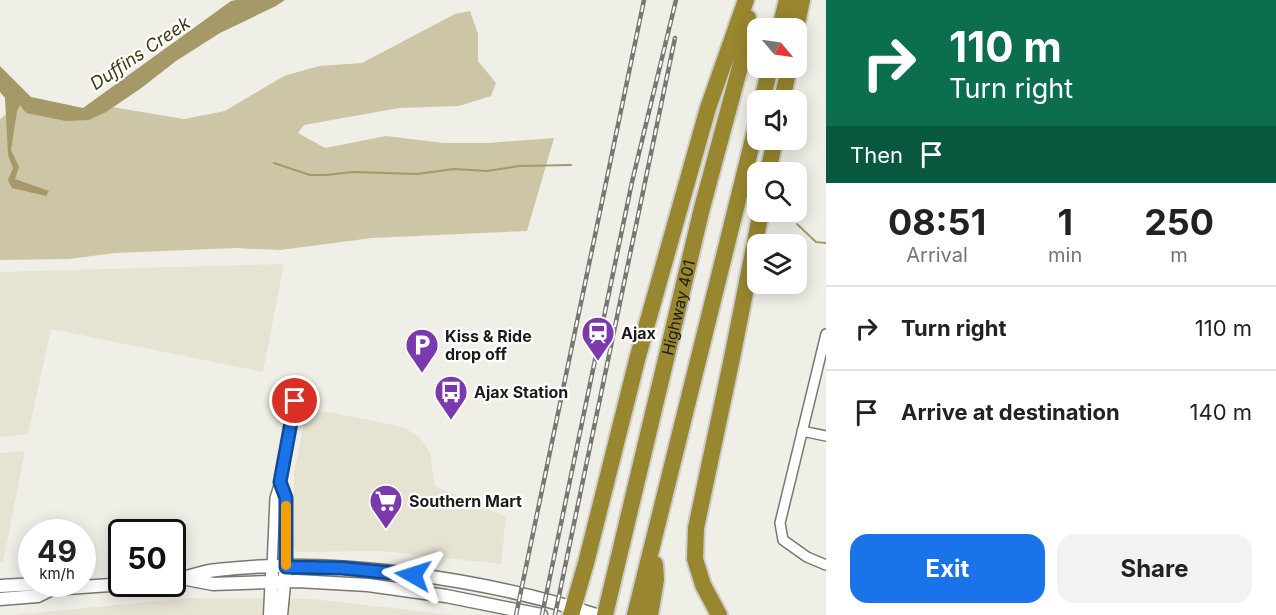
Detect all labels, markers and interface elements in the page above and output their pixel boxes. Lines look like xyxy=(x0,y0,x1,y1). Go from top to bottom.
water label: Duffins Creek xyxy=(86,11,195,94)
north arrow xyxy=(747,18,807,78)
map controls xyxy=(747,18,807,294)
text: 110 m xyxy=(949,21,1062,72)
icon: right xyxy=(850,24,928,102)
text: Turn right xyxy=(949,72,1073,105)
button: sound xyxy=(747,90,807,150)
icon: arrive xyxy=(915,138,948,171)
text: Then xyxy=(850,142,903,168)
button: search xyxy=(747,162,807,222)
text: 08:51 xyxy=(888,200,986,244)
text: 1 xyxy=(1057,200,1073,244)
text: 250 xyxy=(1144,200,1214,244)
button: layers xyxy=(747,234,807,294)
text: Arrival xyxy=(906,243,968,267)
text: min xyxy=(1048,243,1082,267)
text: m xyxy=(1170,243,1188,267)
street label: Highway 401 xyxy=(657,258,699,357)
icon: right xyxy=(850,312,883,345)
station icon: Ajax xyxy=(580,315,616,362)
text: Turn right xyxy=(901,315,1007,341)
text: 110 m xyxy=(1195,315,1252,341)
place label: Ajax xyxy=(621,323,656,343)
place label: Kiss & Ride drop off xyxy=(445,326,532,364)
parking icon: Kiss & Ride drop off xyxy=(404,327,440,374)
bus stop icon: Ajax Station xyxy=(433,374,469,421)
pin xyxy=(269,375,320,426)
place label: Ajax Station xyxy=(474,382,568,402)
icon: arrive xyxy=(278,384,311,417)
icon: arrive xyxy=(850,396,883,429)
text: Arrive at destination xyxy=(901,399,1120,425)
text: 140 m xyxy=(1190,399,1252,425)
supermarket icon: Southern Mart xyxy=(368,483,404,530)
place label: Southern Mart xyxy=(409,491,522,511)
speed limit sign: 50 xyxy=(108,519,186,597)
text: 49 xyxy=(37,533,77,569)
button: Exit xyxy=(850,534,1045,603)
button: Share xyxy=(1057,534,1252,603)
position arrow xyxy=(381,543,445,607)
text: km/h xyxy=(39,564,75,583)

